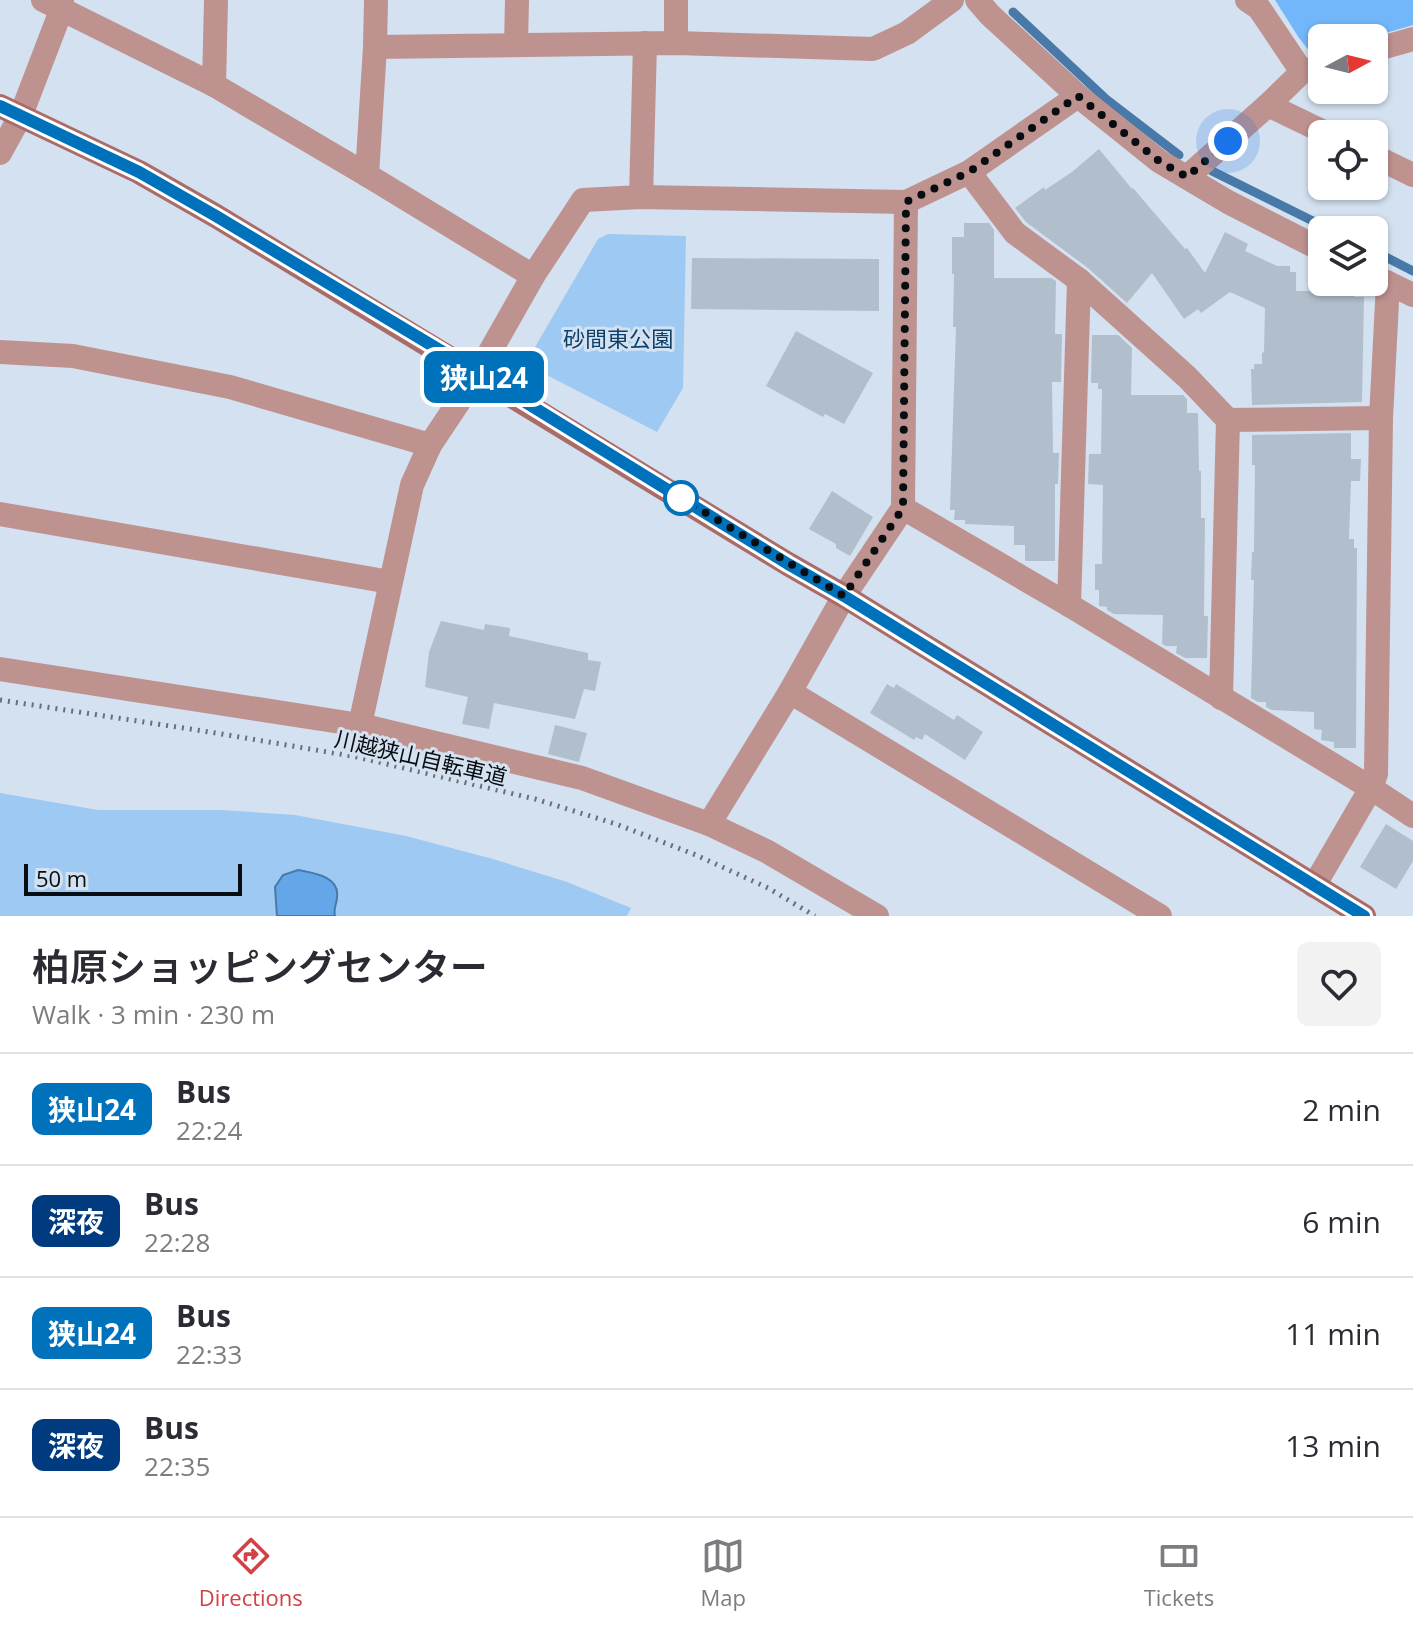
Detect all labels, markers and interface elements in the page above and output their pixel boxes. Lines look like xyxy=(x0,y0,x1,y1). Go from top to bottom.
north arrow xyxy=(1308,24,1388,104)
map controls xyxy=(1308,24,1388,296)
button: locate xyxy=(1308,120,1388,200)
your location xyxy=(1208,121,1248,161)
button: layers xyxy=(1308,216,1388,296)
park label: 砂間東公園 xyxy=(563,323,673,353)
line badge: 狭山24 xyxy=(428,351,540,403)
text: 狭山24 xyxy=(440,358,528,396)
unlabelled marker xyxy=(664,481,698,515)
street label: 川越狭山自転車道 xyxy=(332,723,510,791)
scale bar xyxy=(24,860,242,896)
text: 50 m xyxy=(36,863,87,893)
text: 柏原ショッピングセンター xyxy=(32,940,488,992)
button: heart xyxy=(1297,942,1381,1026)
text: Walk · 3 min · 230 m xyxy=(32,996,275,1032)
text: Bus xyxy=(176,1071,231,1112)
text: 2 min xyxy=(1302,1089,1381,1130)
text: 狭山24 xyxy=(48,1090,136,1128)
text: 22:24 xyxy=(176,1112,242,1148)
text: Bus xyxy=(144,1183,199,1224)
text: 6 min xyxy=(1302,1201,1381,1242)
text: 深夜 xyxy=(48,1202,104,1240)
text: 22:28 xyxy=(144,1224,210,1260)
text: Bus xyxy=(176,1295,231,1336)
text: 11 min xyxy=(1285,1313,1381,1354)
text: 狭山24 xyxy=(48,1314,136,1352)
text: 22:33 xyxy=(176,1336,242,1372)
text: Bus xyxy=(144,1407,199,1448)
text: 13 min xyxy=(1285,1425,1381,1466)
text: 深夜 xyxy=(48,1426,104,1464)
text: 22:35 xyxy=(144,1448,210,1484)
tab: Directions xyxy=(199,1534,303,1612)
tab: Map xyxy=(701,1534,746,1612)
tab: Tickets xyxy=(1144,1534,1214,1612)

